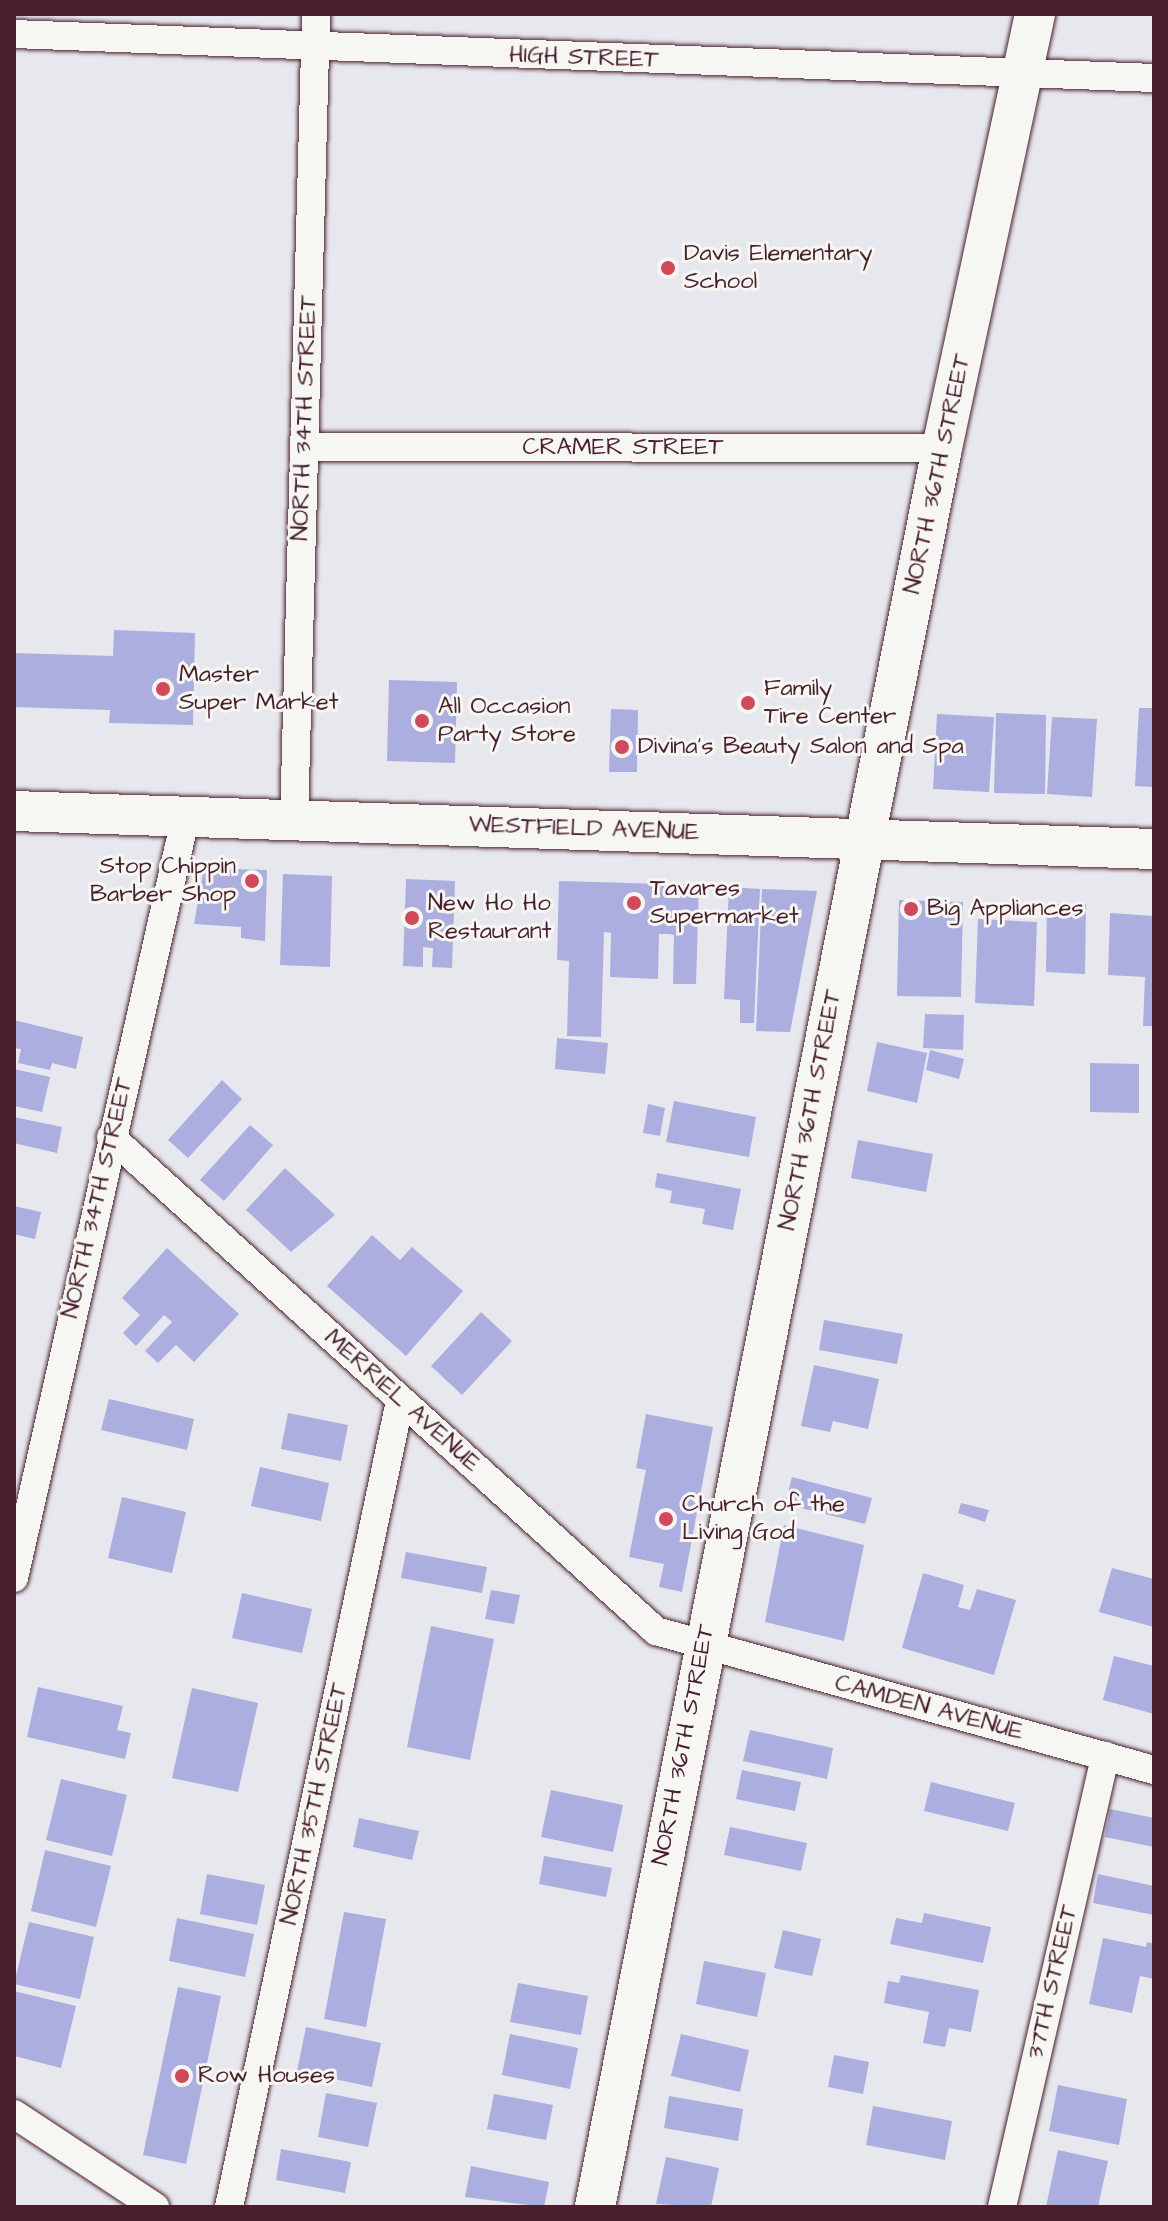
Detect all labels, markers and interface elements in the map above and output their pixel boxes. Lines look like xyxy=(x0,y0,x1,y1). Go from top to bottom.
street label: HIGH STREET xyxy=(509,41,659,75)
place label: Davis Elementary School xyxy=(684,240,872,296)
marker: Davis Elementary School xyxy=(659,259,677,277)
street label: NORTH 34TH STREET xyxy=(286,295,324,541)
street label: NORTH 36TH STREET xyxy=(898,351,978,597)
street label: CRAMER STREET xyxy=(522,434,724,462)
place label: Master Super Market xyxy=(179,661,339,717)
place label: Family Tire Center xyxy=(764,675,896,731)
marker: Master Super Market xyxy=(154,680,172,698)
place label: All Occasion Party Store xyxy=(438,693,576,749)
marker: Family Tire Center xyxy=(739,694,757,712)
marker: All Occasion Party Store xyxy=(413,712,431,730)
place label: Divina's Beauty Salon and Spa xyxy=(638,733,964,761)
marker: Divina's Beauty Salon and Spa xyxy=(613,738,631,756)
street label: WESTFIELD AVENUE xyxy=(468,811,700,847)
place label: Stop Chippin Barber Shop xyxy=(90,853,236,909)
marker: Stop Chippin Barber Shop xyxy=(243,872,261,890)
place label: Tavares Supermarket xyxy=(650,875,799,931)
place label: New Ho Ho Restaurant xyxy=(428,890,551,946)
marker: Tavares Supermarket xyxy=(625,894,643,912)
place label: Big Appliances xyxy=(927,895,1084,923)
marker: Big Appliances xyxy=(902,900,920,918)
marker: New Ho Ho Restaurant xyxy=(403,909,421,927)
street label: NORTH 36TH STREET xyxy=(774,987,848,1233)
street label: NORTH 34TH STREET xyxy=(56,1075,140,1321)
street label: MERRIEL AVENUE xyxy=(318,1323,486,1479)
place label: Church of the Living God xyxy=(682,1491,845,1547)
marker: Church of the Living God xyxy=(657,1510,675,1528)
street label: NORTH 36TH STREET xyxy=(647,1622,721,1868)
street label: CAMDEN AVENUE xyxy=(832,1669,1026,1747)
street label: NORTH 35TH STREET xyxy=(275,1680,355,1928)
street label: 37TH STREET xyxy=(1021,1902,1085,2062)
place label: Row Houses xyxy=(198,2062,335,2090)
marker: Row Houses xyxy=(173,2067,191,2085)

